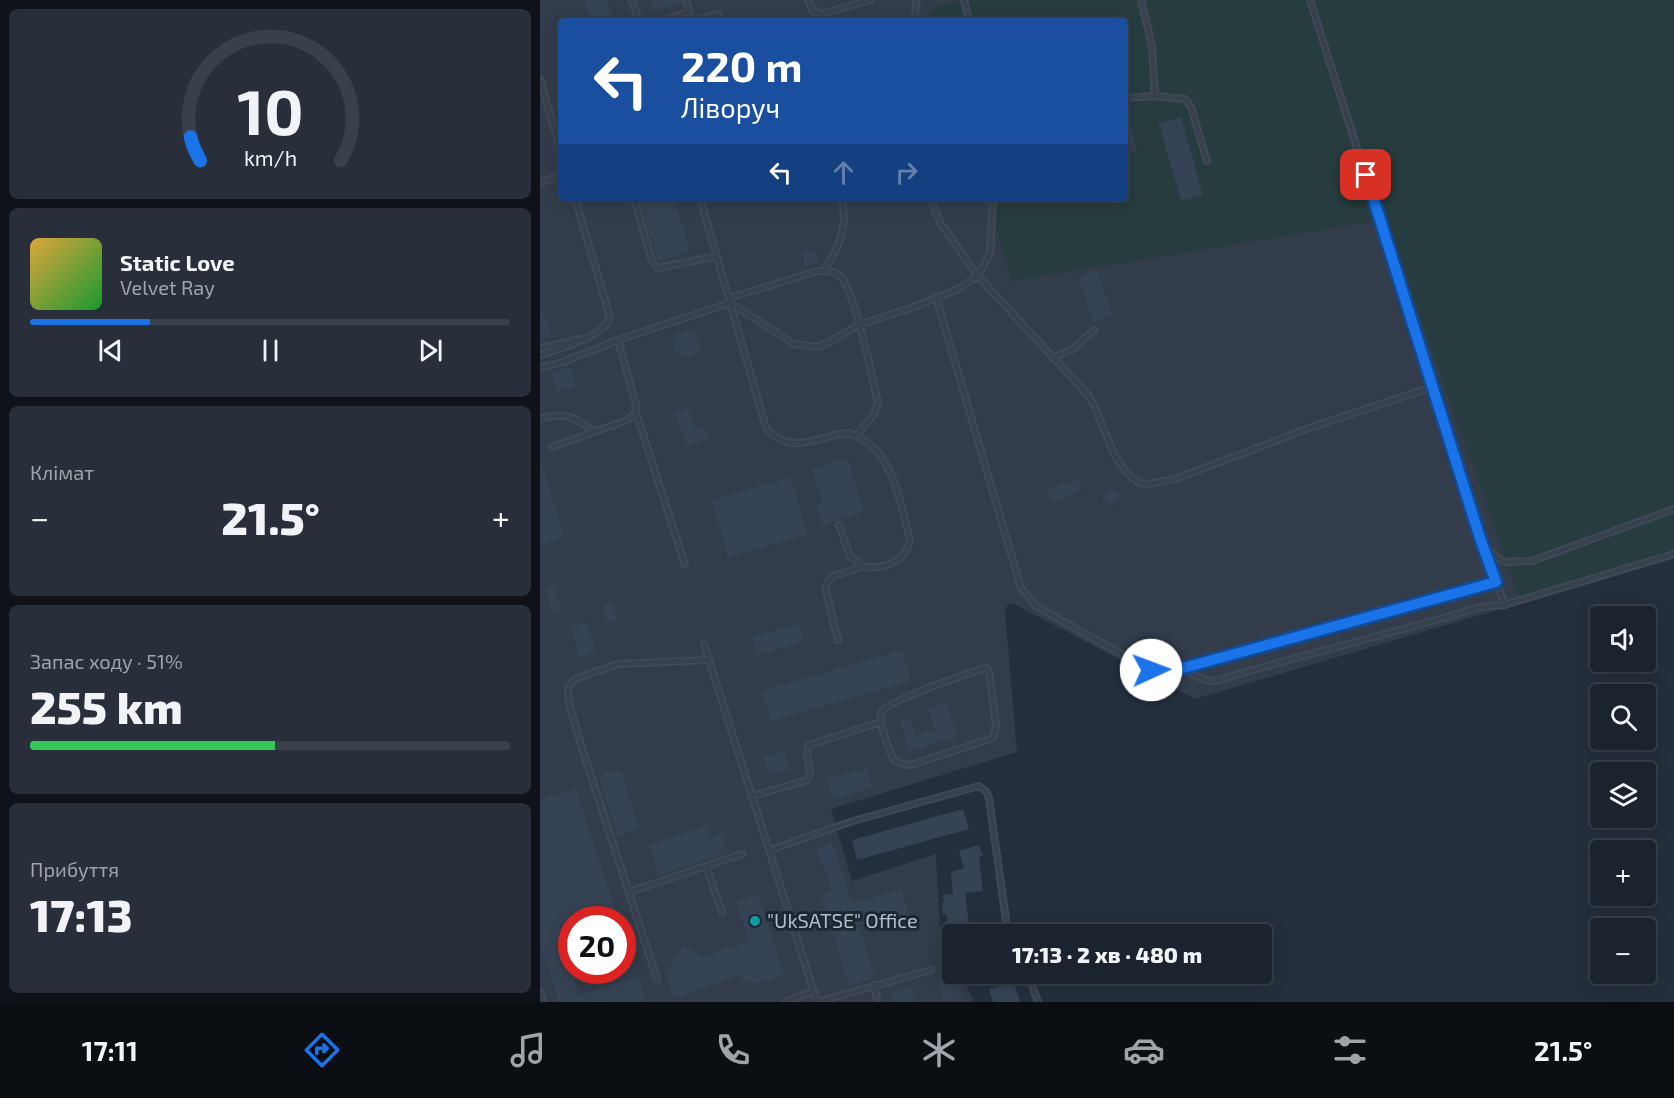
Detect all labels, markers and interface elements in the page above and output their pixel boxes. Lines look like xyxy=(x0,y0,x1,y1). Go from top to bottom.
text: 220 m xyxy=(681,40,802,90)
icon: left xyxy=(582,42,660,120)
text: 10 xyxy=(237,73,303,148)
text: Ліворуч xyxy=(681,91,780,123)
text: km/h xyxy=(243,145,297,170)
pin xyxy=(1340,149,1391,200)
icon: left xyxy=(764,156,797,189)
icon: ahead xyxy=(827,156,860,189)
icon: right xyxy=(890,156,923,189)
icon: arrive xyxy=(1349,158,1382,191)
text: Static Love xyxy=(120,249,235,275)
text: Velvet Ray xyxy=(120,275,215,299)
icon: previous xyxy=(94,334,127,367)
icon: pause xyxy=(254,334,287,367)
icon: next xyxy=(414,334,447,367)
text: Клімат xyxy=(30,460,94,484)
text: 21.5° xyxy=(221,490,320,544)
text: − xyxy=(30,497,49,537)
text: + xyxy=(492,497,510,537)
map controls xyxy=(1590,606,1656,984)
button: sound xyxy=(1590,606,1656,672)
position arrow xyxy=(1119,638,1183,702)
text: Запас ходу · 51% xyxy=(30,649,183,673)
text: 255 km xyxy=(30,679,183,733)
button: search xyxy=(1590,684,1656,750)
button: layers xyxy=(1590,762,1656,828)
button: + xyxy=(1590,840,1656,906)
text: Прибуття xyxy=(30,857,119,881)
text: 17:13 xyxy=(30,887,133,941)
speed limit sign: 20 xyxy=(558,906,636,984)
place label: "UkSATSE" Office xyxy=(767,908,918,932)
marker: "UkSATSE" Office xyxy=(748,914,762,928)
button: − xyxy=(1590,918,1656,984)
text: 17:13 · 2 хв · 480 m xyxy=(1012,941,1202,967)
icon: directions xyxy=(301,1029,343,1071)
icon: music xyxy=(507,1029,549,1071)
icon: phone xyxy=(712,1029,754,1071)
icon: climate xyxy=(918,1029,960,1071)
icon: car xyxy=(1123,1029,1165,1071)
icon: filters xyxy=(1329,1029,1371,1071)
text: 17:11 xyxy=(82,1034,138,1066)
text: 21.5° xyxy=(1534,1034,1592,1066)

